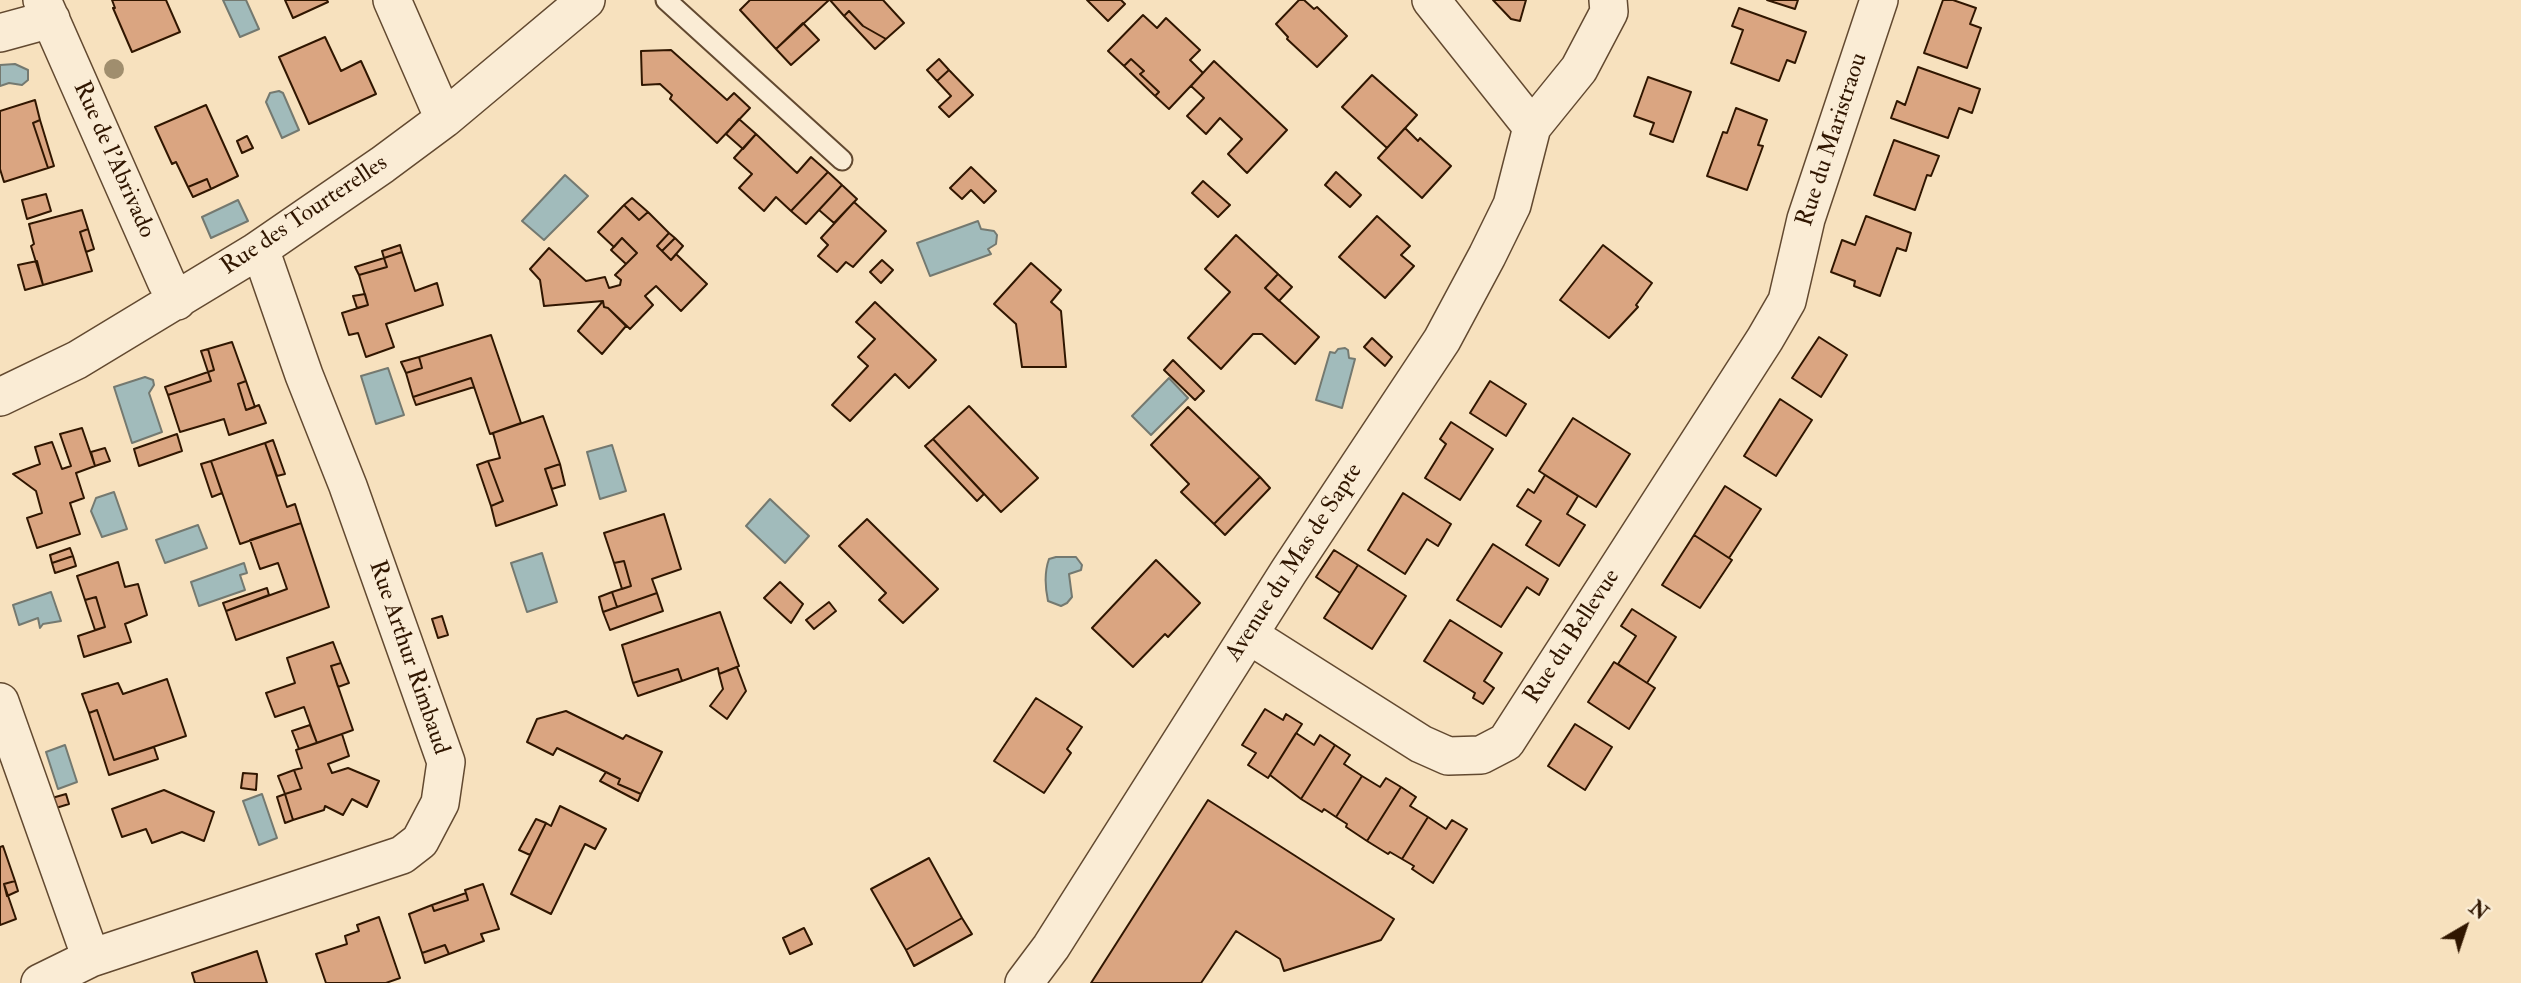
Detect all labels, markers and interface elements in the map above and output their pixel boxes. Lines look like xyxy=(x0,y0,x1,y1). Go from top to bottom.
street label: Rue du Maristraou xyxy=(1791,50,1875,230)
street label: Rue de l'Abrivado xyxy=(66,77,160,243)
street label: Rue des Tourterelles xyxy=(216,150,394,282)
street label: Avenue du Mas de Sapte xyxy=(1220,459,1370,667)
street label: Rue Arthur Rimbaud xyxy=(361,557,455,759)
street label: Rue du Bellevue xyxy=(1519,564,1627,710)
north arrow xyxy=(2430,892,2500,962)
text: N xyxy=(2464,896,2492,925)

